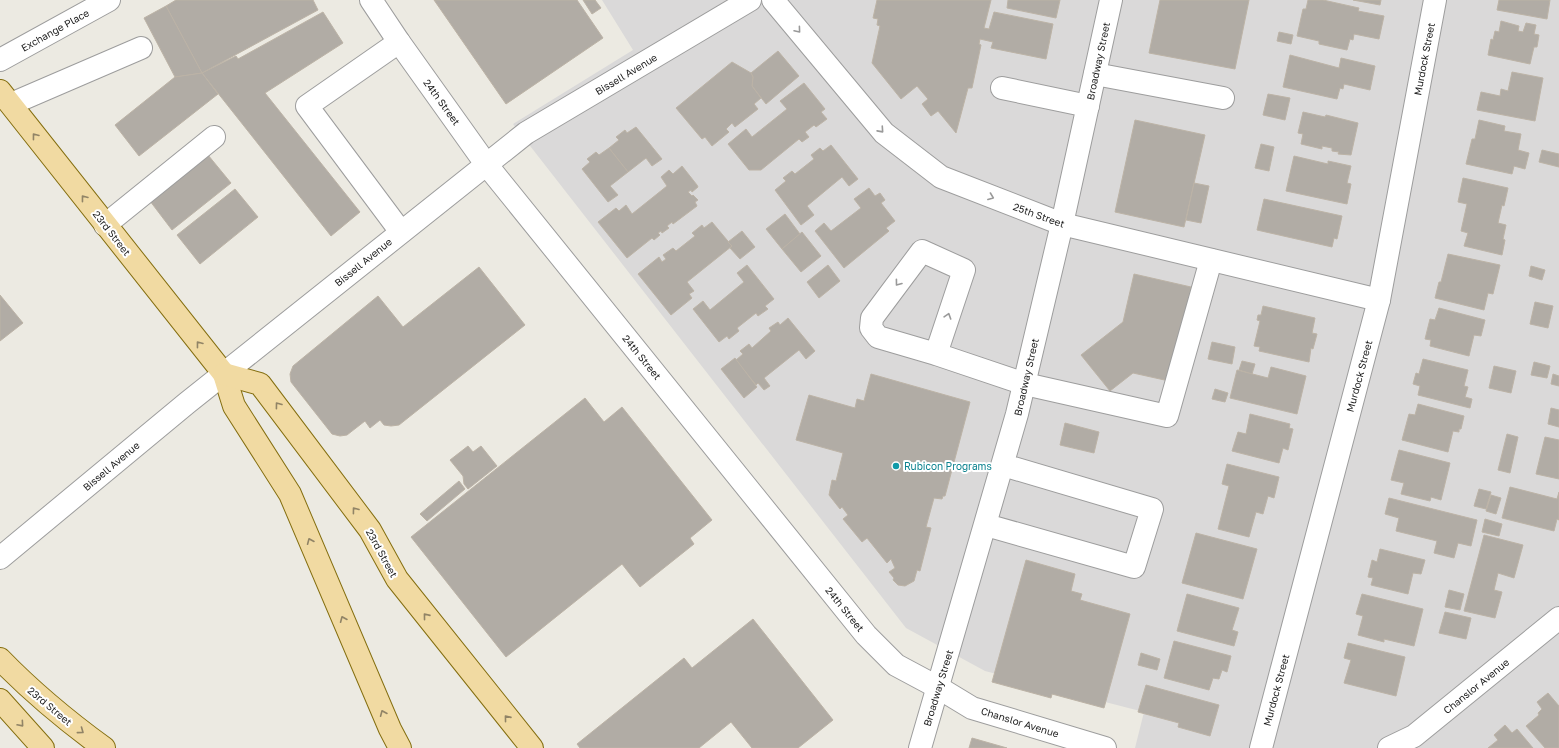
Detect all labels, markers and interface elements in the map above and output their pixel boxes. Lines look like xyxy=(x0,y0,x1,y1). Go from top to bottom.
street label: Exchange Place xyxy=(19,6,91,54)
street label: Broadway Street xyxy=(1084,21,1112,101)
street label: Murdock Street xyxy=(1411,22,1437,96)
one-way arrow xyxy=(794,25,801,33)
street label: Bissell Avenue xyxy=(593,51,659,97)
street label: 24th Street xyxy=(421,77,463,127)
one-way arrow xyxy=(877,125,884,133)
one-way arrow xyxy=(33,134,40,141)
one-way arrow xyxy=(988,192,995,200)
one-way arrow xyxy=(82,195,89,202)
street label: 25th Street xyxy=(1012,200,1066,230)
street label: 23rd Street xyxy=(91,208,133,258)
street label: Bissell Avenue xyxy=(332,235,394,289)
one-way arrow xyxy=(896,278,903,285)
one-way arrow xyxy=(944,313,952,320)
street label: 24th Street xyxy=(620,332,664,382)
street label: Broadway Street xyxy=(1011,337,1041,417)
street label: Murdock Street xyxy=(1344,339,1374,413)
one-way arrow xyxy=(197,341,204,348)
one-way arrow xyxy=(275,403,282,410)
street label: Bissell Avenue xyxy=(80,439,142,493)
place label: Rubicon Programs xyxy=(904,460,992,472)
marker: Rubicon Programs xyxy=(891,461,901,471)
one-way arrow xyxy=(353,507,360,514)
street label: 23rd Street xyxy=(364,527,400,579)
one-way arrow xyxy=(306,538,314,545)
street label: 24th Street xyxy=(823,584,867,634)
one-way arrow xyxy=(424,614,431,621)
one-way arrow xyxy=(339,616,347,623)
street label: Broadway Street xyxy=(921,648,955,728)
street label: Murdock Street xyxy=(1261,653,1291,727)
street label: Chanslor Avenue xyxy=(1441,656,1511,716)
street label: 23rd Street xyxy=(26,684,74,728)
street label: Chanslor Avenue xyxy=(980,704,1061,740)
one-way arrow xyxy=(380,709,388,717)
one-way arrow xyxy=(505,715,512,722)
one-way arrow xyxy=(17,719,24,727)
one-way arrow xyxy=(77,726,84,734)

